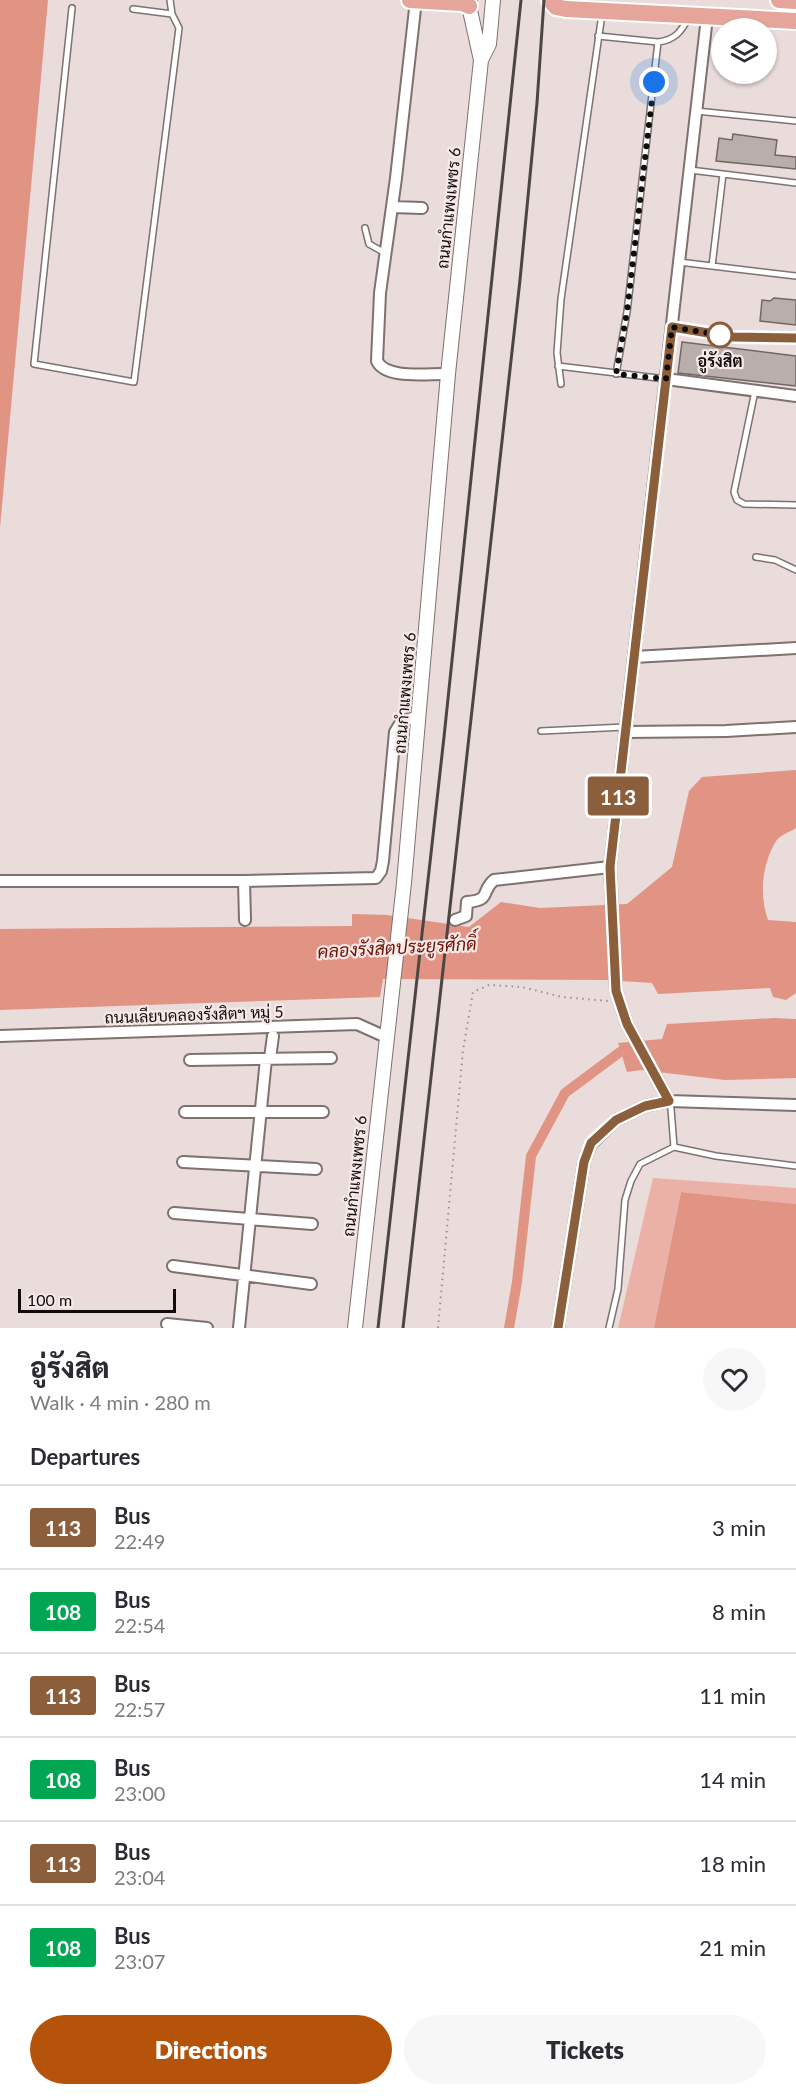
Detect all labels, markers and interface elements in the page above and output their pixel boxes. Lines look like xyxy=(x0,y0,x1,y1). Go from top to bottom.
map controls xyxy=(711,18,777,84)
button: layers xyxy=(711,18,777,84)
your location xyxy=(639,67,669,97)
street label: ถนนกำแพงเพชร 6 xyxy=(432,146,464,270)
marker: อู่รังสิต xyxy=(707,322,733,348)
place label: อู่รังสิต xyxy=(698,351,742,374)
street label: ถนนกำแพงเพชร 6 xyxy=(389,631,419,755)
line badge: 113 xyxy=(584,776,652,816)
text: 113 xyxy=(600,784,636,809)
water label: คลองรังสิตประยูรศักดิ์ xyxy=(317,927,481,965)
street label: ถนนเลียบคลองรังสิตฯ หมู่ 5 xyxy=(104,1000,284,1030)
street label: ถนนกำแพงเพชร 6 xyxy=(338,1114,370,1238)
scale bar xyxy=(18,1286,176,1314)
text: 100 m xyxy=(27,1290,72,1309)
button: heart xyxy=(703,1348,766,1411)
text: อู่รังสิต xyxy=(30,1350,110,1384)
text: Walk · 4 min · 280 m xyxy=(30,1390,211,1414)
text: Departures xyxy=(30,1443,140,1470)
text: Bus xyxy=(114,1502,150,1529)
text: 3 min xyxy=(712,1514,766,1541)
text: 113 xyxy=(45,1515,81,1540)
text: 22:49 xyxy=(114,1529,165,1553)
text: Bus xyxy=(114,1586,150,1613)
text: 8 min xyxy=(712,1598,766,1625)
text: 108 xyxy=(45,1599,81,1624)
text: 22:54 xyxy=(114,1613,165,1637)
text: Bus xyxy=(114,1670,150,1697)
text: 11 min xyxy=(699,1682,766,1709)
text: 113 xyxy=(45,1683,81,1708)
text: 22:57 xyxy=(114,1697,165,1721)
text: Bus xyxy=(114,1754,150,1781)
text: 14 min xyxy=(699,1766,766,1793)
text: 108 xyxy=(45,1767,81,1792)
text: 23:00 xyxy=(114,1781,165,1805)
text: Bus xyxy=(114,1838,150,1865)
text: 18 min xyxy=(699,1850,766,1877)
text: 113 xyxy=(45,1851,81,1876)
text: 23:04 xyxy=(114,1865,165,1889)
text: Bus xyxy=(114,1922,150,1949)
text: 21 min xyxy=(699,1934,766,1961)
text: 108 xyxy=(45,1935,81,1960)
text: 23:07 xyxy=(114,1949,165,1973)
button: Directions xyxy=(30,2015,392,2084)
button: Tickets xyxy=(404,2015,766,2084)

